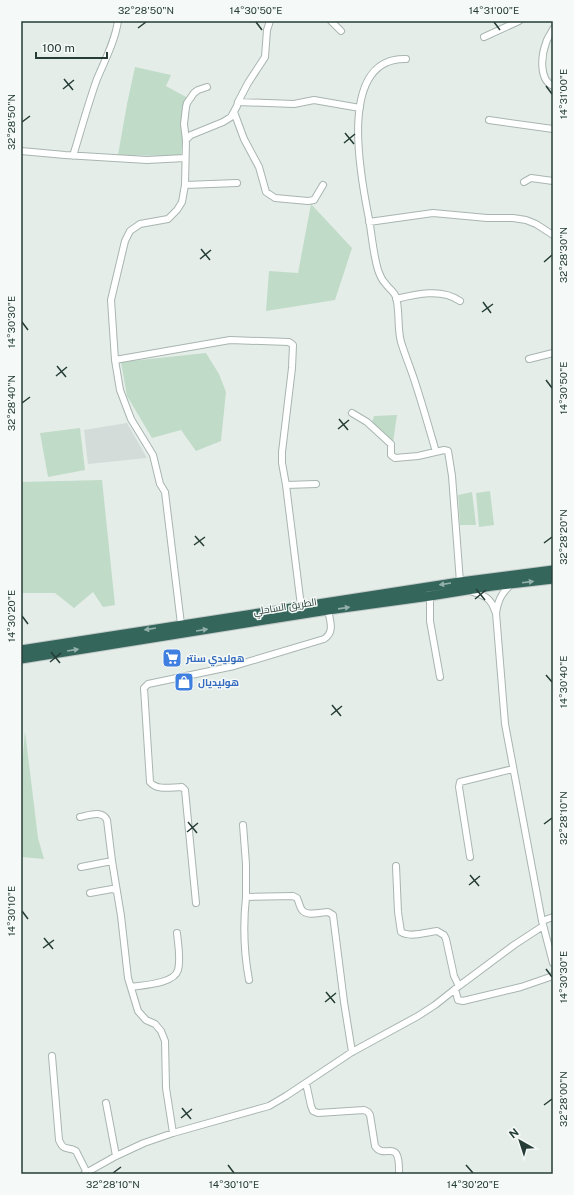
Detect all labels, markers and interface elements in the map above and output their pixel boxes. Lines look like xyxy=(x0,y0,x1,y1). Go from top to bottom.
text: 32°28'50"N xyxy=(118,4,174,16)
text: 14°30'50"E xyxy=(230,4,282,16)
text: 14°31'00"E xyxy=(469,4,519,16)
scale bar xyxy=(36,34,107,60)
text: 100 m xyxy=(42,41,75,55)
text: 14°31'00"E xyxy=(557,69,569,119)
text: 32°28'50"N xyxy=(5,94,17,150)
text: 32°28'30"N xyxy=(557,227,569,283)
text: 14°30'30"E xyxy=(5,296,17,348)
text: 14°30'50"E xyxy=(557,362,569,414)
text: 32°28'40"N xyxy=(5,375,17,431)
text: 32°28'20"N xyxy=(557,509,569,565)
one-way arrow xyxy=(522,579,534,585)
one-way arrow xyxy=(439,581,451,587)
text: 14°30'20"E xyxy=(5,590,17,642)
street label: الطريق الساحلي xyxy=(253,595,318,619)
one-way arrow xyxy=(338,605,350,611)
one-way arrow xyxy=(144,626,156,632)
one-way arrow xyxy=(196,627,208,633)
one-way arrow xyxy=(67,647,79,653)
supermarket icon: هوليدي سنتر xyxy=(161,647,183,669)
place label: هوليدي سنتر xyxy=(185,652,245,667)
text: 14°30'40"E xyxy=(557,656,569,708)
shop icon: هوليديال xyxy=(173,671,195,693)
place label: هوليديال xyxy=(198,676,239,689)
text: 32°28'10"N xyxy=(557,791,569,845)
text: 14°30'10"E xyxy=(5,886,17,936)
text: 14°30'30"E xyxy=(557,951,569,1003)
text: 32°28'00"N xyxy=(557,1071,569,1127)
north arrow xyxy=(500,1121,540,1161)
text: N xyxy=(507,1126,521,1141)
text: 32°28'10"N xyxy=(86,1178,140,1190)
text: 14°30'10"E xyxy=(209,1178,259,1190)
text: 14°30'20"E xyxy=(447,1178,499,1190)

